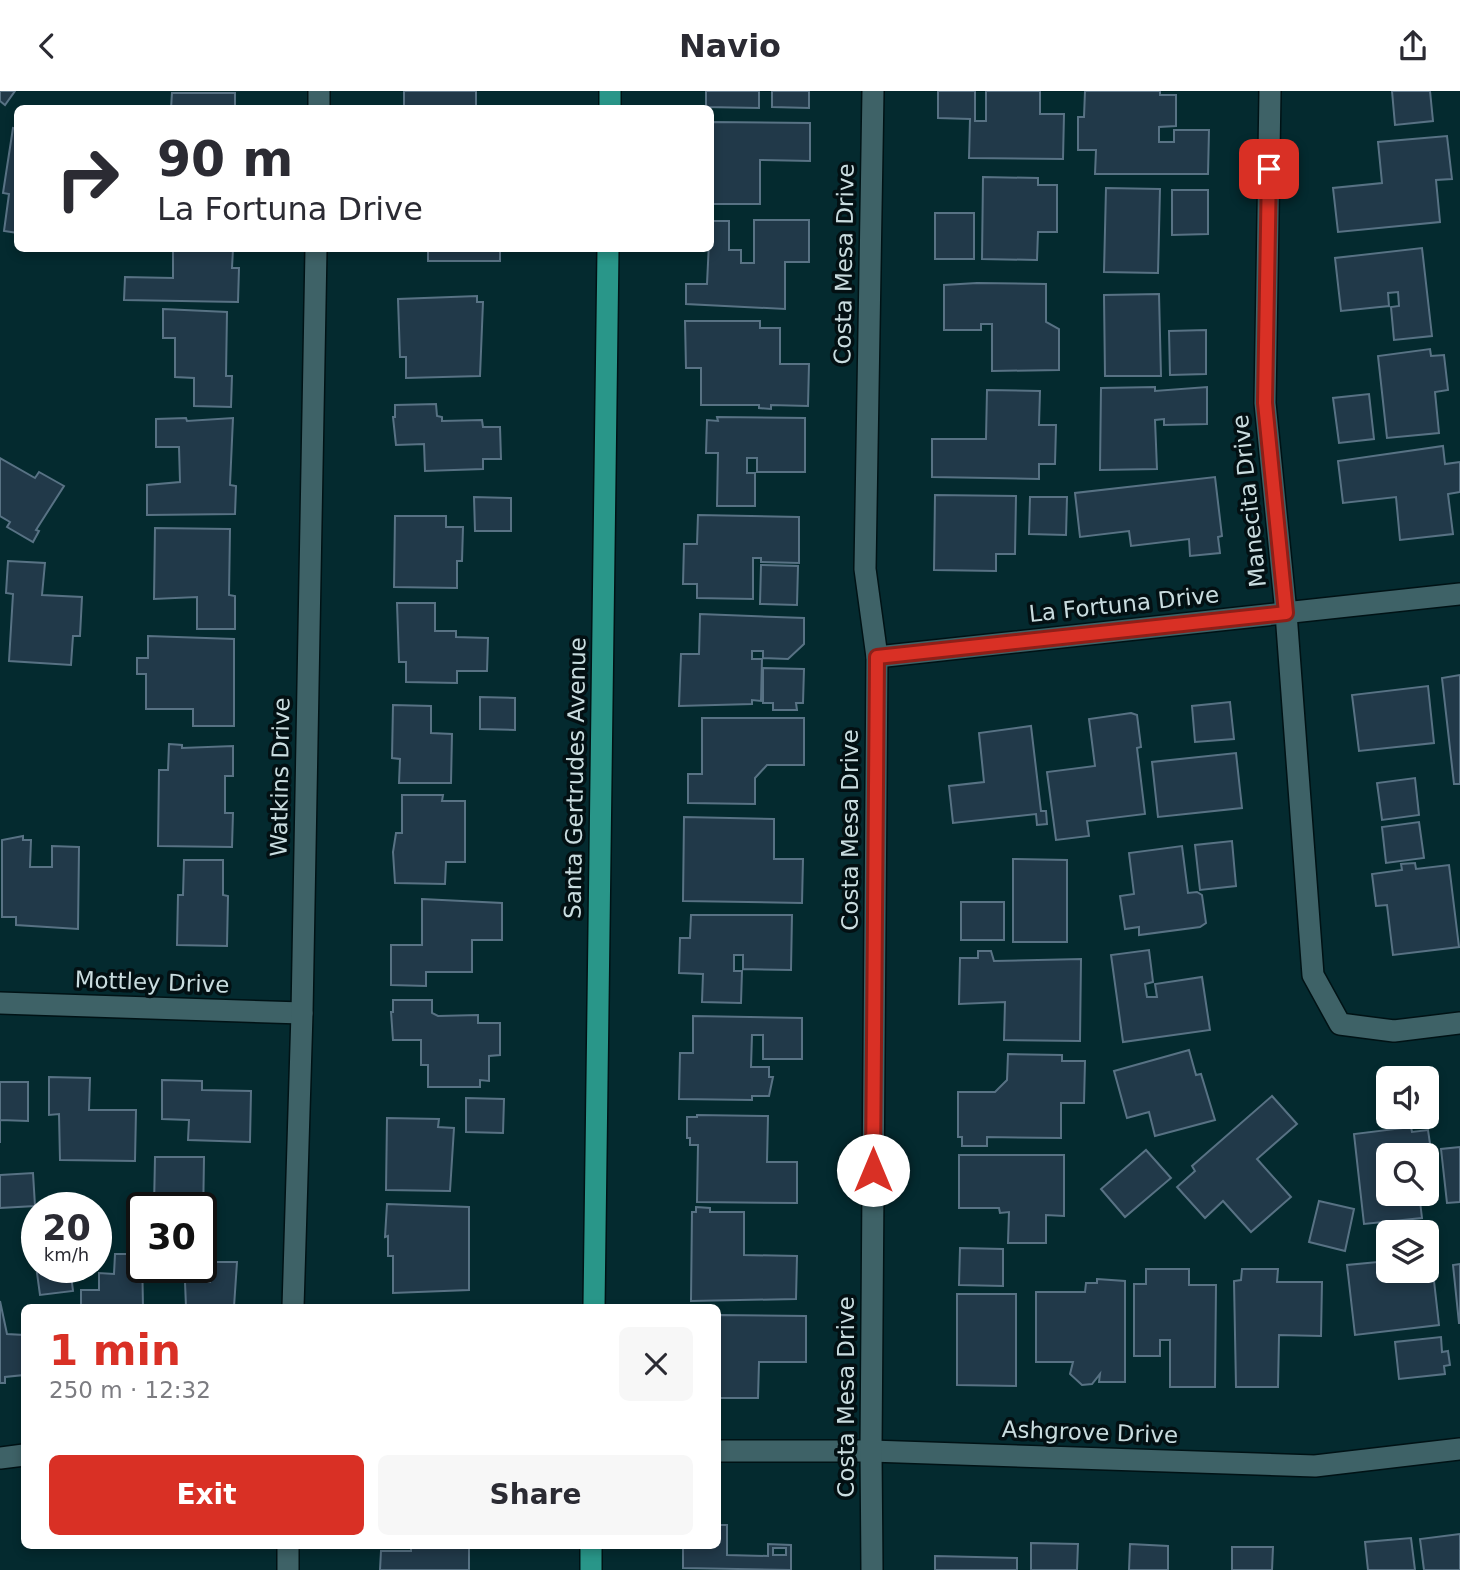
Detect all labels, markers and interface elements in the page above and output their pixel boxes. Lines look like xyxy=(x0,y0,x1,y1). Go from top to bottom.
icon: back xyxy=(28,27,66,65)
text: Navio xyxy=(679,27,781,65)
icon: share xyxy=(1394,27,1432,65)
text: 90 m xyxy=(157,131,293,188)
icon: right xyxy=(42,133,133,224)
pin xyxy=(1239,139,1299,199)
icon: arrive xyxy=(1250,150,1288,188)
street label: Costa Mesa Drive xyxy=(829,163,859,365)
text: La Fortuna Drive xyxy=(157,190,423,228)
street label: Manecita Drive xyxy=(1227,413,1271,589)
street label: La Fortuna Drive xyxy=(1028,581,1220,627)
street label: Santa Gertrudes Avenue xyxy=(560,637,590,919)
street label: Watkins Drive xyxy=(266,697,294,857)
street label: Costa Mesa Drive xyxy=(837,729,863,931)
street label: Mottley Drive xyxy=(74,966,230,998)
map controls xyxy=(1376,1066,1439,1283)
button: sound xyxy=(1376,1066,1439,1129)
position arrow xyxy=(836,1133,910,1207)
button: search xyxy=(1376,1143,1439,1206)
speed limit sign: 30 xyxy=(126,1192,217,1283)
text: 20 xyxy=(42,1208,91,1248)
button: layers xyxy=(1376,1220,1439,1283)
text: km/h xyxy=(44,1244,89,1265)
street label: Costa Mesa Drive xyxy=(833,1296,859,1498)
text: 1 min xyxy=(49,1326,181,1375)
button: close xyxy=(619,1327,693,1401)
text: 250 m · 12:32 xyxy=(49,1377,211,1403)
street label: Ashgrove Drive xyxy=(1001,1416,1179,1448)
button: Exit xyxy=(49,1455,364,1535)
button: Share xyxy=(378,1455,693,1535)

